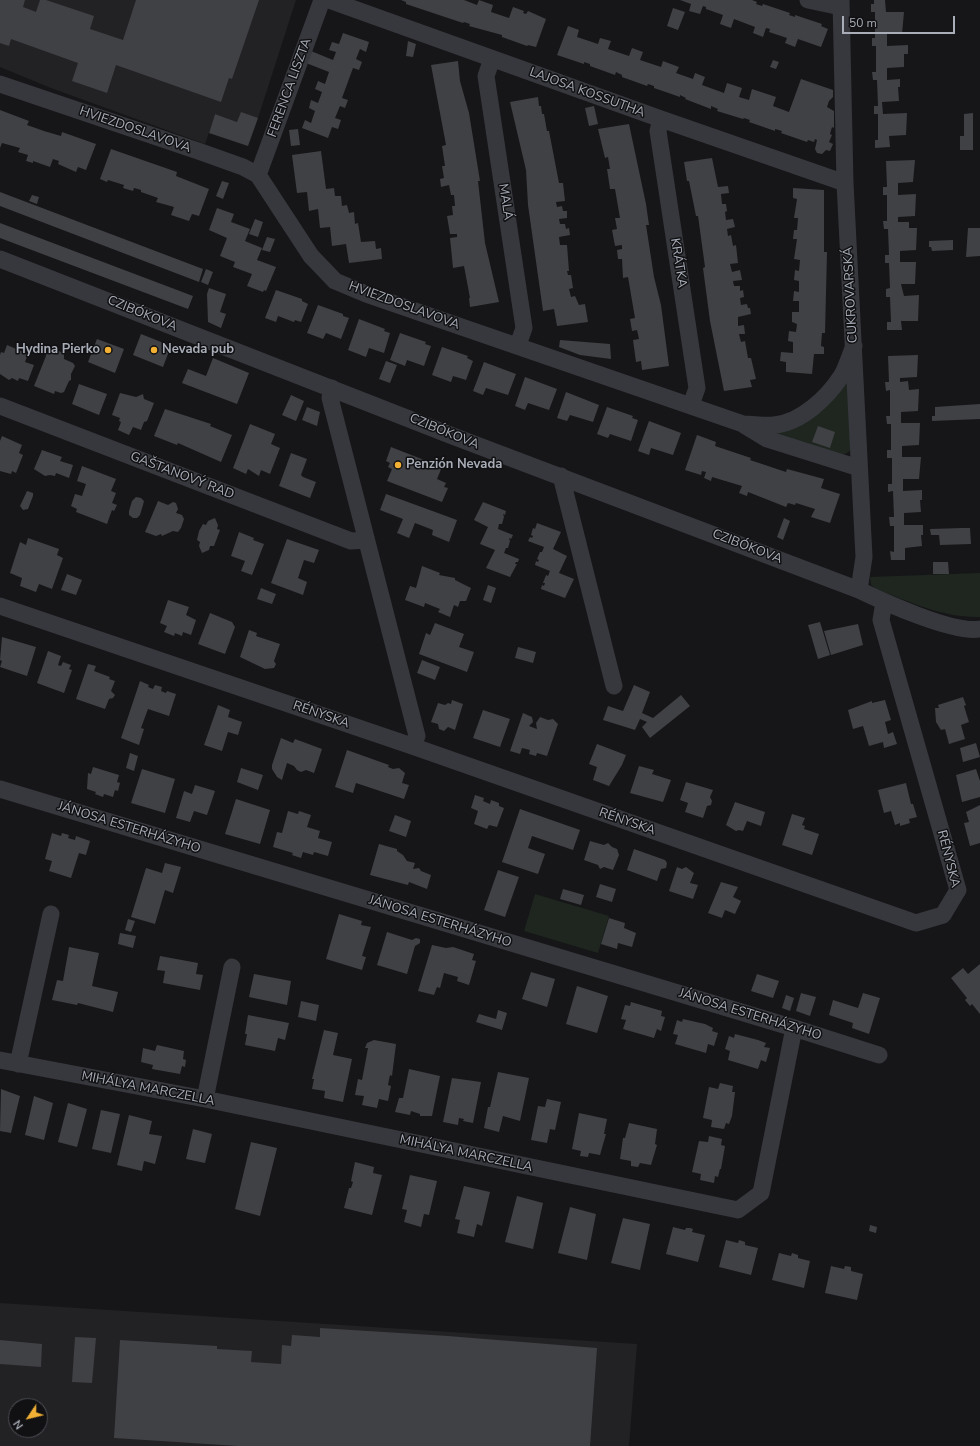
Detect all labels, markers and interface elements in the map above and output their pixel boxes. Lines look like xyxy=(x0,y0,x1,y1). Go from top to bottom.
scale bar xyxy=(844,8,957,34)
text: 50 m xyxy=(849,15,877,31)
street label: FERENCA LISZTA xyxy=(265,36,315,140)
street label: LAJOSA KOSSUTHA xyxy=(527,65,647,121)
street label: HVIEZDOSLAVOVA xyxy=(77,104,193,156)
street label: MALÁ xyxy=(494,183,516,221)
street label: KRÁTKA xyxy=(666,237,690,289)
street label: CUKROVARSKÁ xyxy=(841,246,861,344)
street label: HVIEZDOSLAVOVA xyxy=(346,279,462,333)
street label: CZIBÓKOVA xyxy=(105,293,179,335)
place label: Hydina Pierko xyxy=(16,342,100,358)
place label: Nevada pub xyxy=(162,342,234,358)
marker: Hydina Pierko xyxy=(103,345,113,355)
marker: Nevada pub xyxy=(149,345,159,355)
street label: CZIBÓKOVA xyxy=(407,411,481,453)
street label: GAŠTANOVÝ RAD xyxy=(128,449,236,503)
place label: Penzión Nevada xyxy=(406,457,502,473)
marker: Penzión Nevada xyxy=(393,460,403,470)
street label: CZIBÓKOVA xyxy=(710,527,784,567)
street label: RÉNYSKA xyxy=(291,698,351,732)
street label: JÁNOSA ESTERHÁZYHO xyxy=(56,799,202,857)
street label: RÉNYSKA xyxy=(597,805,657,839)
street label: RÉNYSKA xyxy=(933,829,963,889)
street label: JÁNOSA ESTERHÁZYHO xyxy=(367,893,513,951)
street label: JÁNOSA ESTERHÁZYHO xyxy=(677,986,823,1044)
street label: MIHÁLYA MARCZELLA xyxy=(80,1068,216,1110)
street label: MIHÁLYA MARCZELLA xyxy=(398,1132,534,1176)
north arrow xyxy=(8,1398,48,1438)
text: N xyxy=(10,1417,27,1432)

